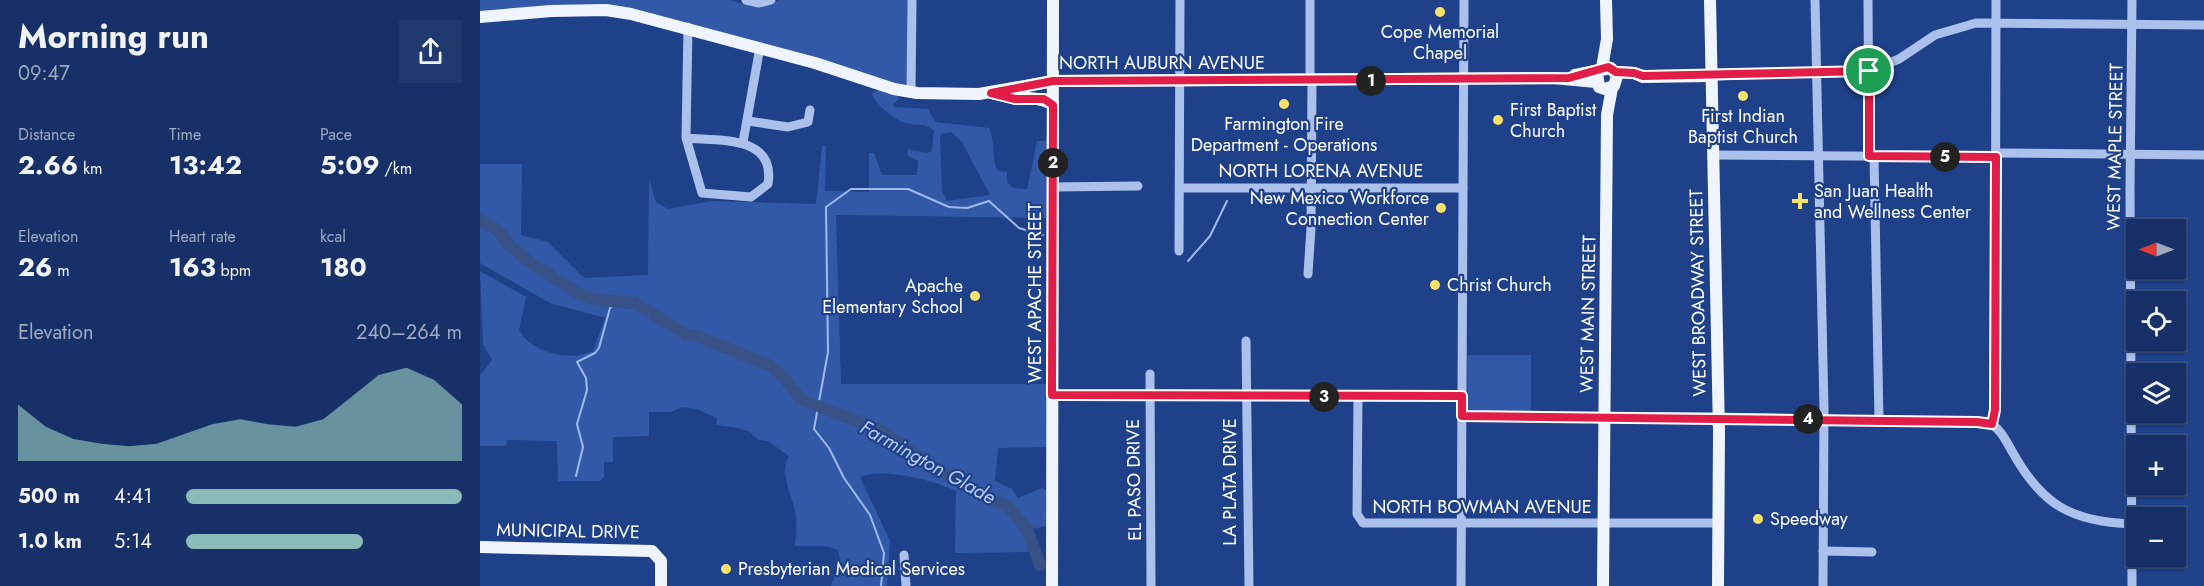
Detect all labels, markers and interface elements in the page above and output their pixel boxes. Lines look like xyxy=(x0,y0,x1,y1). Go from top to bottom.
marker: Cope Memorial Chapel xyxy=(1433,5,1447,19)
text: Morning run xyxy=(18,13,209,60)
place label: Cope Memorial Chapel xyxy=(1381,19,1499,66)
button: share xyxy=(399,20,462,83)
pin xyxy=(1843,45,1894,96)
street label: NORTH AUBURN AVENUE xyxy=(1059,50,1265,76)
icon: arrive xyxy=(1852,54,1885,87)
text: 09:47 xyxy=(18,59,70,88)
street label: WEST MAPLE STREET xyxy=(2101,62,2129,231)
pin: 1 xyxy=(1356,66,1386,96)
text: 1 xyxy=(1367,69,1375,92)
marker: First Indian Baptist Church xyxy=(1736,89,1750,103)
marker: Farmington Fire Department - Operations xyxy=(1277,97,1291,111)
place label: First Baptist Church xyxy=(1510,97,1597,144)
place label: First Indian Baptist Church xyxy=(1688,103,1798,150)
place label: Farmington Fire Department - Operations xyxy=(1191,111,1377,158)
marker: First Baptist Church xyxy=(1491,113,1505,127)
text: Distance xyxy=(18,123,75,146)
text: Time xyxy=(169,123,201,146)
text: Pace xyxy=(320,123,352,146)
pin: 5 xyxy=(1930,142,1960,172)
text: 5 xyxy=(1940,145,1950,168)
text: 2.66 xyxy=(18,146,78,184)
text: 13:42 xyxy=(169,146,242,184)
text: 5:09 xyxy=(320,146,380,184)
pin: 2 xyxy=(1038,148,1068,178)
text: 2 xyxy=(1048,151,1058,174)
text: km xyxy=(78,157,103,180)
text: /km xyxy=(380,157,412,180)
street label: NORTH LORENA AVENUE xyxy=(1219,158,1423,184)
place label: San Juan Health and Wellness Center xyxy=(1814,178,1972,225)
place label: New Mexico Workforce Connection Center xyxy=(1250,185,1430,232)
street label: WEST BROADWAY STREET xyxy=(1683,188,1713,397)
marker: San Juan Health and Wellness Center xyxy=(1791,192,1809,210)
marker: New Mexico Workforce Connection Center xyxy=(1434,201,1448,215)
street label: WEST APACHE STREET xyxy=(1022,202,1048,383)
north arrow xyxy=(2126,219,2186,279)
map controls xyxy=(2126,219,2186,567)
text: Elevation xyxy=(18,225,78,248)
text: Heart rate xyxy=(169,225,236,248)
text: kcal xyxy=(320,225,346,248)
street label: WEST MAIN STREET xyxy=(1574,234,1602,393)
text: 26 xyxy=(18,248,52,286)
text: 163 xyxy=(169,248,216,286)
text: 180 xyxy=(320,248,367,286)
text: m xyxy=(52,259,70,282)
text: bpm xyxy=(216,259,251,282)
place label: Christ Church xyxy=(1447,272,1552,298)
place label: Apache Elementary School xyxy=(822,273,963,320)
marker: Christ Church xyxy=(1428,278,1442,292)
marker: Apache Elementary School xyxy=(968,289,982,303)
button: locate xyxy=(2126,291,2186,351)
text: Elevation xyxy=(18,318,93,347)
text: 240–264 m xyxy=(356,318,462,347)
button: layers xyxy=(2126,363,2186,423)
pin: 3 xyxy=(1309,382,1339,412)
text: 3 xyxy=(1319,385,1329,408)
pin: 4 xyxy=(1793,404,1823,434)
text: 4 xyxy=(1802,407,1814,430)
water label: Farmington Glade xyxy=(855,413,1001,512)
street label: LA PLATA DRIVE xyxy=(1217,418,1243,546)
street label: EL PASO DRIVE xyxy=(1120,419,1148,541)
button: + xyxy=(2126,435,2186,495)
text: 500 m xyxy=(18,482,80,511)
text: 4:41 xyxy=(114,482,152,511)
street label: NORTH BOWMAN AVENUE xyxy=(1372,494,1592,520)
place label: Speedway xyxy=(1770,506,1848,532)
button: − xyxy=(2126,507,2186,567)
marker: Speedway xyxy=(1751,512,1765,526)
street label: MUNICIPAL DRIVE xyxy=(496,517,640,545)
text: 1.0 km xyxy=(18,527,82,556)
text: 5:14 xyxy=(114,527,152,556)
place label: Presbyterian Medical Services xyxy=(738,556,965,582)
marker: Presbyterian Medical Services xyxy=(719,562,733,576)

